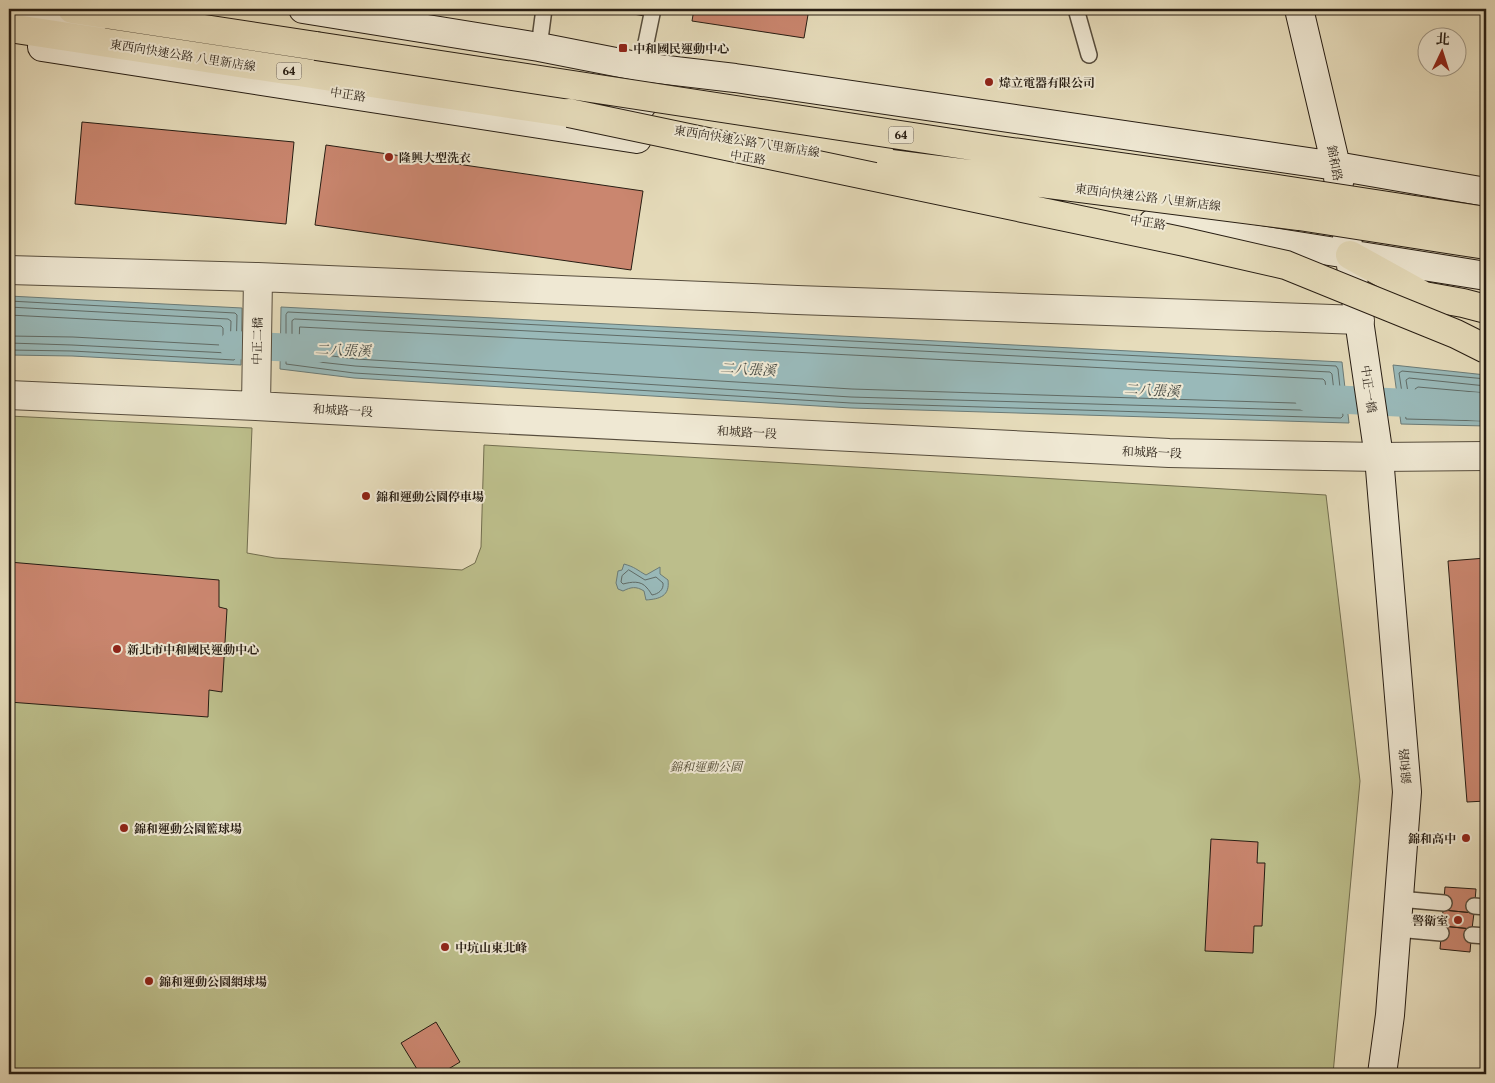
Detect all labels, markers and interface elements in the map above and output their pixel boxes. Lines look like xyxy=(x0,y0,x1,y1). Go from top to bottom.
north arrow xyxy=(1418,28,1468,78)
text: 北 xyxy=(1435,30,1451,48)
street label: 東西向快速公路 八里新店線 xyxy=(109,36,257,74)
place label: 中和國民運動中心 xyxy=(633,41,729,56)
marker: 中和國民運動中心 xyxy=(617,42,629,54)
road number: 64 xyxy=(276,62,302,80)
place label: 煒立電器有限公司 xyxy=(999,75,1095,90)
marker: 煒立電器有限公司 xyxy=(983,76,995,88)
street label: 中正路 xyxy=(329,84,367,104)
street label: 東西向快速公路 八里新店線 xyxy=(673,122,821,160)
road number: 64 xyxy=(888,126,914,144)
street label: 錦和路 xyxy=(1324,143,1346,182)
street label: 中正路 xyxy=(729,147,767,167)
place label: 隆興大型洗衣 xyxy=(399,150,471,165)
marker: 隆興大型洗衣 xyxy=(383,151,395,163)
street label: 東西向快速公路 八里新店線 xyxy=(1074,181,1222,213)
street label: 中正路 xyxy=(1129,212,1167,232)
street label: 中正二橋 xyxy=(249,317,265,365)
water label: 二八張溪 xyxy=(315,340,373,360)
water label: 二八張溪 xyxy=(720,359,778,380)
street label: 中正一橋 xyxy=(1358,364,1380,414)
water label: 二八張溪 xyxy=(1124,380,1182,401)
street label: 和城路一段 xyxy=(313,401,373,419)
street label: 和城路一段 xyxy=(717,423,777,441)
street label: 和城路一段 xyxy=(1122,443,1182,461)
place label: 錦和運動公園停車場 xyxy=(376,489,484,504)
marker: 錦和運動公園停車場 xyxy=(360,490,372,502)
place label: 新北市中和國民運動中心 xyxy=(127,642,259,657)
marker: 新北市中和國民運動中心 xyxy=(111,643,123,655)
street label: 錦和路 xyxy=(1396,747,1414,786)
park label: 錦和運動公園 xyxy=(670,759,744,774)
place label: 錦和運動公園籃球場 xyxy=(134,821,242,836)
marker: 錦和運動公園籃球場 xyxy=(118,822,130,834)
place label: 錦和高中 xyxy=(1408,831,1456,846)
marker: 錦和高中 xyxy=(1460,832,1472,844)
place label: 警衛室 xyxy=(1412,913,1448,928)
marker: 警衛室 xyxy=(1452,914,1464,926)
place label: 中坑山東北峰 xyxy=(455,940,528,955)
marker: 中坑山東北峰 xyxy=(439,941,451,953)
place label: 錦和運動公園網球場 xyxy=(159,974,267,989)
marker: 錦和運動公園網球場 xyxy=(143,975,155,987)

